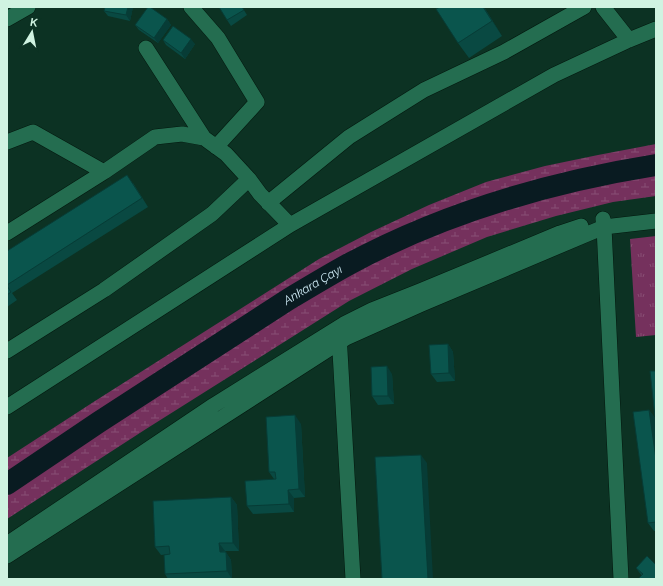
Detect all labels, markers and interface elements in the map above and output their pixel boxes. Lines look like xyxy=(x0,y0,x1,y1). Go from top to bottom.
north arrow xyxy=(12,12,52,52)
text: K xyxy=(29,16,39,30)
water label: Ankara Çayı xyxy=(280,262,345,308)

